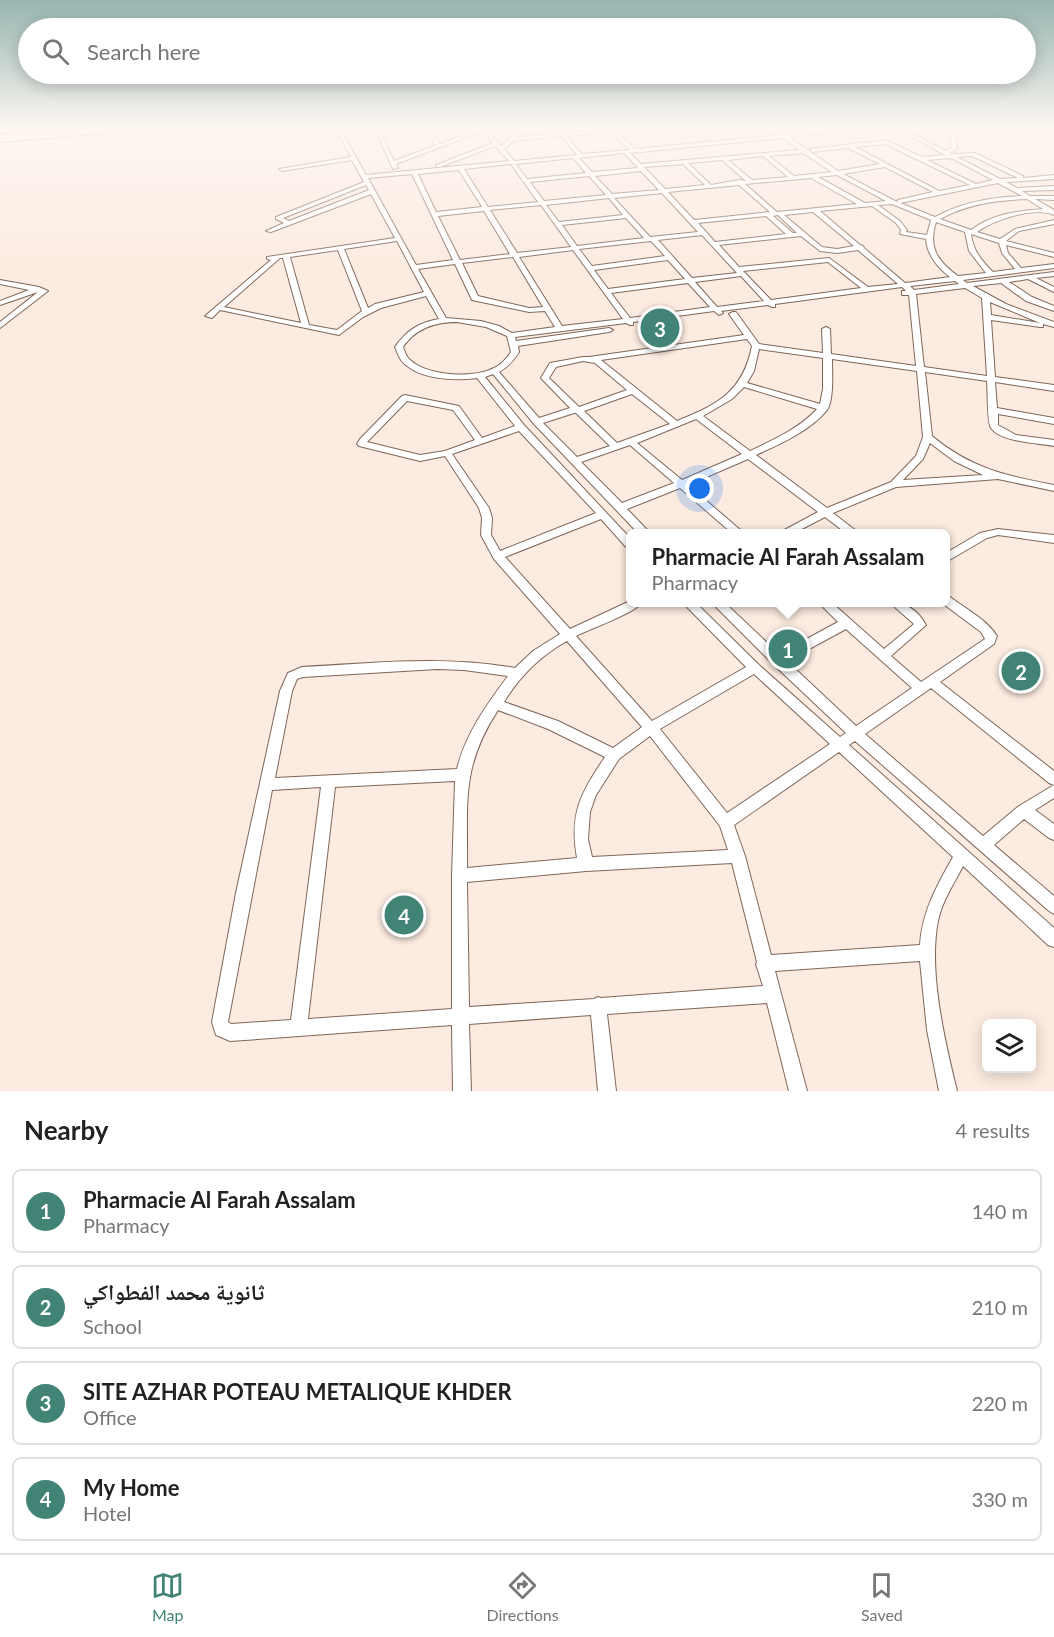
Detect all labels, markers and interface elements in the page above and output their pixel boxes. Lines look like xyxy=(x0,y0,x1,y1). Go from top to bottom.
search box xyxy=(18,18,1036,84)
icon: search xyxy=(39,35,72,68)
text: Search here xyxy=(87,38,200,65)
pin: 3 xyxy=(640,306,680,350)
your location xyxy=(685,474,714,503)
popup xyxy=(626,529,950,607)
text: Pharmacie Al Farah Assalam xyxy=(652,543,924,570)
text: Pharmacy xyxy=(652,570,738,594)
pin: 1 xyxy=(768,626,808,672)
pin: 2 xyxy=(1002,648,1040,694)
pin: 4 xyxy=(384,892,424,938)
map controls xyxy=(982,1019,1036,1073)
button: layers xyxy=(982,1019,1036,1073)
text: Nearby xyxy=(24,1114,109,1146)
text: 4 results xyxy=(955,1118,1030,1142)
text: Pharmacie Al Farah Assalam xyxy=(83,1186,356,1213)
text: 1 xyxy=(40,1199,51,1223)
text: 140 m xyxy=(972,1199,1028,1223)
text: Pharmacy xyxy=(83,1213,170,1237)
text: ثانوية محمد الفطواكي xyxy=(83,1278,264,1305)
text: 2 xyxy=(40,1295,51,1319)
text: 210 m xyxy=(972,1295,1028,1319)
text: School xyxy=(83,1314,142,1338)
text: SITE AZHAR POTEAU METALIQUE KHDER xyxy=(83,1378,512,1405)
text: 3 xyxy=(40,1391,51,1415)
text: 220 m xyxy=(972,1391,1028,1415)
text: Office xyxy=(83,1405,137,1429)
text: My Home xyxy=(83,1474,179,1501)
text: 4 xyxy=(40,1487,51,1511)
text: 330 m xyxy=(972,1487,1028,1511)
text: Hotel xyxy=(83,1501,132,1525)
tab: Map xyxy=(151,1569,184,1624)
tab: Directions xyxy=(486,1569,559,1624)
tab: Saved xyxy=(861,1569,903,1624)

